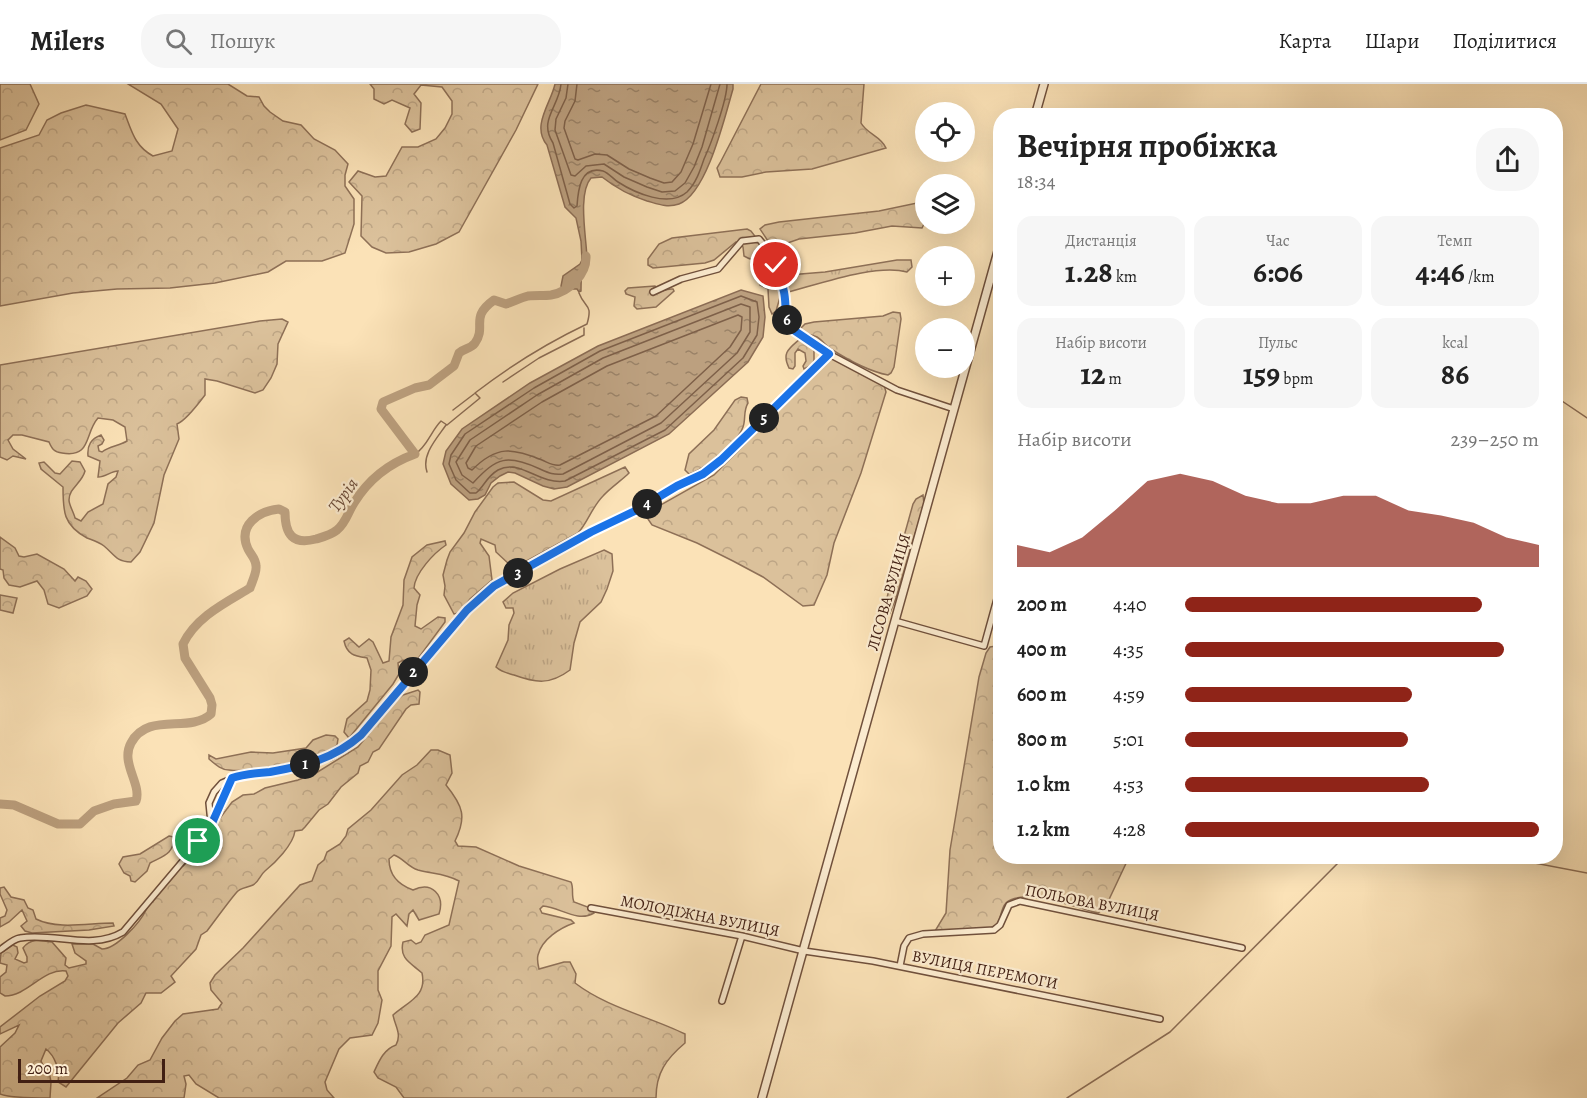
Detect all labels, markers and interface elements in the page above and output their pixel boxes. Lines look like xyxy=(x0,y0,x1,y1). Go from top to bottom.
search box xyxy=(141,14,561,68)
text: Milers xyxy=(30,22,105,60)
icon: search xyxy=(162,25,195,58)
text: Пошук xyxy=(210,26,276,56)
text: Карта xyxy=(1279,27,1331,55)
text: Шари xyxy=(1364,27,1419,55)
text: Поділитися xyxy=(1452,27,1557,55)
map controls xyxy=(915,102,975,378)
button: locate xyxy=(915,102,975,162)
text: Вечірня пробіжка xyxy=(1017,123,1277,168)
button: share xyxy=(1476,128,1539,191)
text: 18:34 xyxy=(1017,168,1056,195)
button: layers xyxy=(915,174,975,234)
text: Дистанція xyxy=(1065,230,1137,252)
text: Час xyxy=(1266,230,1290,252)
text: Темп xyxy=(1438,230,1472,252)
pin xyxy=(750,239,801,290)
button: + xyxy=(915,246,975,306)
icon: check xyxy=(759,248,792,281)
text: 1.28 xyxy=(1065,252,1113,292)
text: 6:06 xyxy=(1253,252,1303,292)
text: 4:46 xyxy=(1415,252,1465,292)
text: km xyxy=(1113,266,1137,288)
text: /km xyxy=(1465,266,1495,288)
pin: 6 xyxy=(772,305,802,335)
text: 6 xyxy=(783,309,791,331)
button: − xyxy=(915,318,975,378)
text: Набір висоти xyxy=(1055,332,1147,354)
text: Пульс xyxy=(1258,332,1298,354)
text: kcal xyxy=(1442,332,1468,354)
text: 12 xyxy=(1080,354,1105,394)
text: 159 xyxy=(1243,354,1280,394)
text: 86 xyxy=(1441,354,1469,394)
text: m xyxy=(1105,368,1122,390)
text: bpm xyxy=(1280,368,1313,390)
pin: 5 xyxy=(749,403,779,433)
text: 5 xyxy=(761,407,767,429)
text: Набір висоти xyxy=(1017,426,1132,453)
text: 239–250 m xyxy=(1451,426,1539,453)
water label: Турія xyxy=(322,473,364,517)
pin: 4 xyxy=(632,489,662,519)
text: 4 xyxy=(643,493,651,515)
street label: ЛІСОВА ВУЛИЦЯ xyxy=(862,531,916,653)
pin: 3 xyxy=(503,558,533,588)
text: 3 xyxy=(515,562,521,584)
text: 200 m xyxy=(1017,591,1067,618)
text: 4:40 xyxy=(1113,591,1147,618)
text: 400 m xyxy=(1017,636,1067,663)
text: 4:35 xyxy=(1113,636,1144,663)
pin: 2 xyxy=(398,657,428,687)
text: 2 xyxy=(409,661,417,683)
text: 600 m xyxy=(1017,681,1067,708)
text: 4:59 xyxy=(1113,681,1145,708)
text: 800 m xyxy=(1017,726,1067,753)
text: 5:01 xyxy=(1113,726,1144,753)
pin: 1 xyxy=(290,749,320,779)
text: 1 xyxy=(302,753,308,775)
text: 1.0 km xyxy=(1017,771,1070,798)
text: 4:53 xyxy=(1113,771,1144,798)
pin xyxy=(172,815,223,866)
text: 1.2 km xyxy=(1017,816,1070,843)
text: 4:28 xyxy=(1113,816,1146,843)
icon: arrive xyxy=(181,824,214,857)
street label: ПОЛЬОВА ВУЛИЦЯ xyxy=(1023,879,1161,927)
street label: МОЛОДІЖНА ВУЛИЦЯ xyxy=(618,890,782,942)
street label: ВУЛИЦЯ ПЕРЕМОГИ xyxy=(910,945,1060,995)
scale bar xyxy=(18,1056,165,1084)
text: 200 m xyxy=(27,1058,68,1080)

